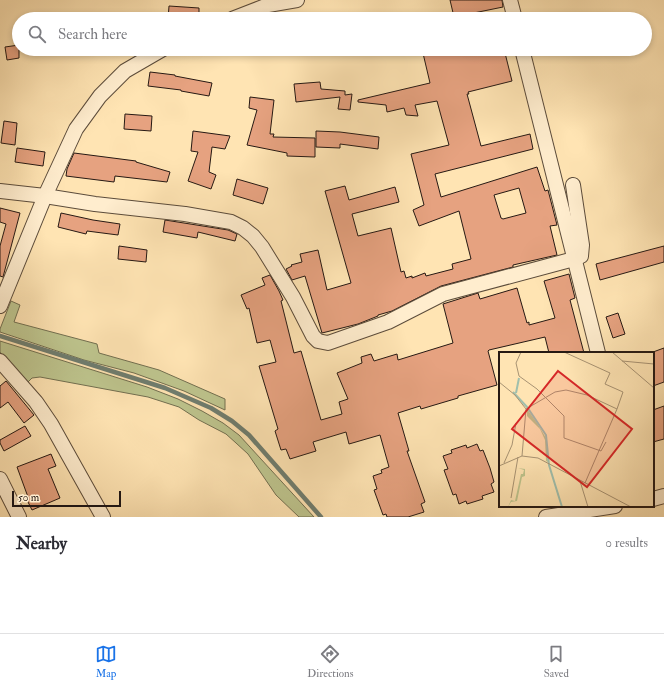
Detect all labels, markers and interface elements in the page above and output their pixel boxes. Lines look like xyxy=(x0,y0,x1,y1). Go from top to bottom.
search box xyxy=(12,12,652,56)
icon: search xyxy=(26,23,48,45)
text: Search here xyxy=(58,25,127,44)
inset map xyxy=(499,352,654,507)
scale bar xyxy=(12,489,121,508)
text: 50 m xyxy=(18,491,39,504)
text: Nearby xyxy=(16,533,67,554)
text: 0 results xyxy=(605,535,648,551)
tab: Map xyxy=(95,643,117,680)
tab: Directions xyxy=(307,643,354,680)
tab: Saved xyxy=(544,643,569,680)

